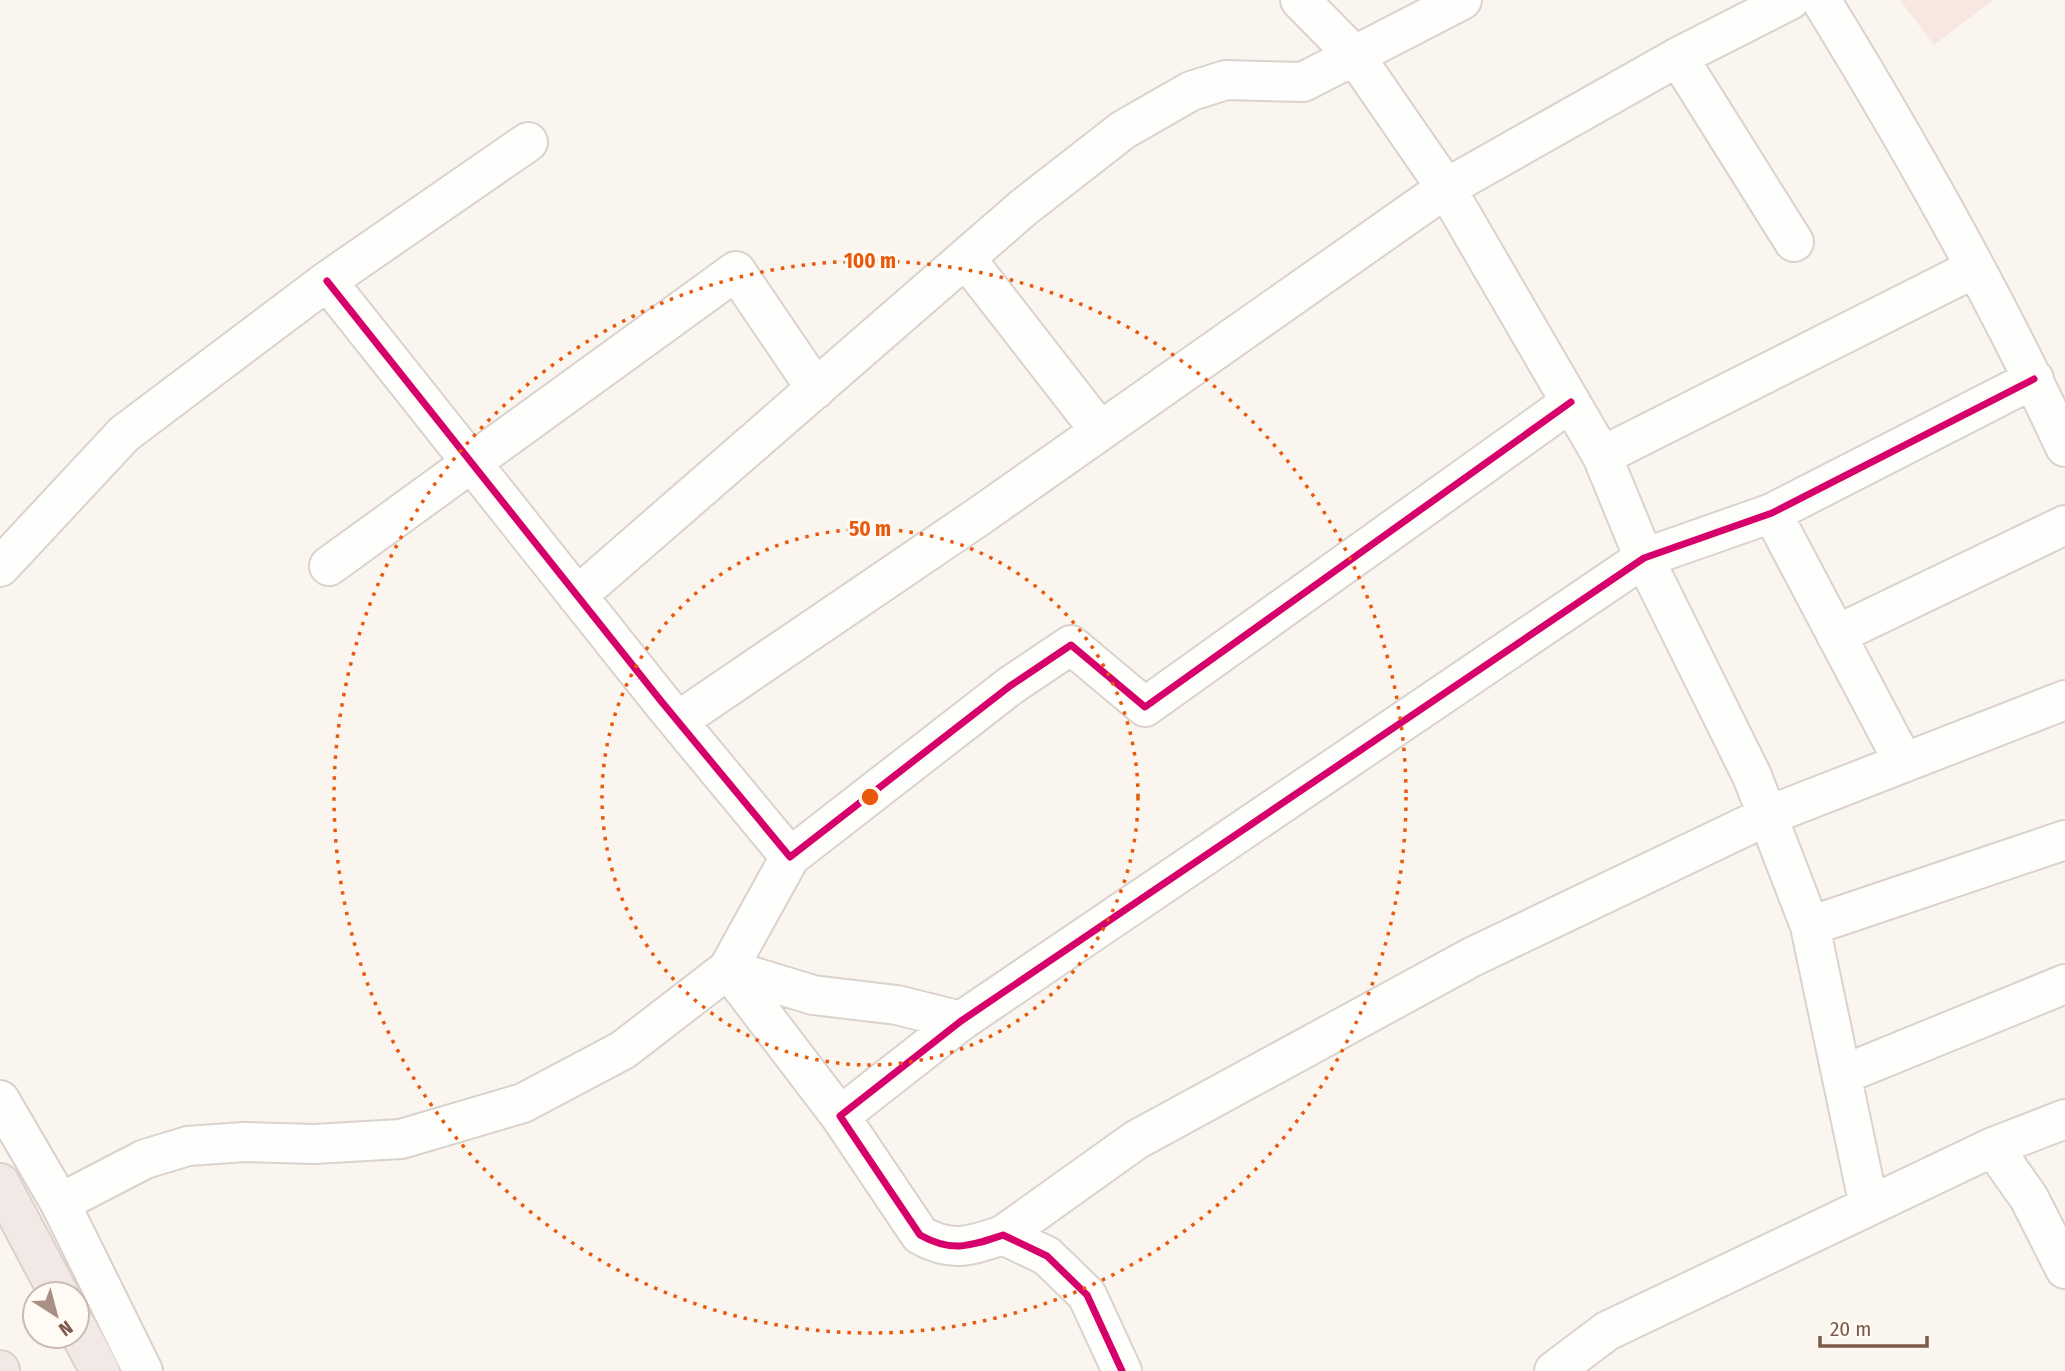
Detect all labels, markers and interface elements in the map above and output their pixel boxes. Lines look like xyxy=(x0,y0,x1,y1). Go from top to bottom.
text: 100 m xyxy=(844,248,896,274)
text: 50 m xyxy=(849,516,891,542)
centre of rings xyxy=(858,785,882,809)
north arrow xyxy=(21,1280,91,1350)
scale bar xyxy=(1820,1304,1927,1348)
text: N xyxy=(54,1316,77,1341)
text: 20 m xyxy=(1830,1316,1871,1342)

